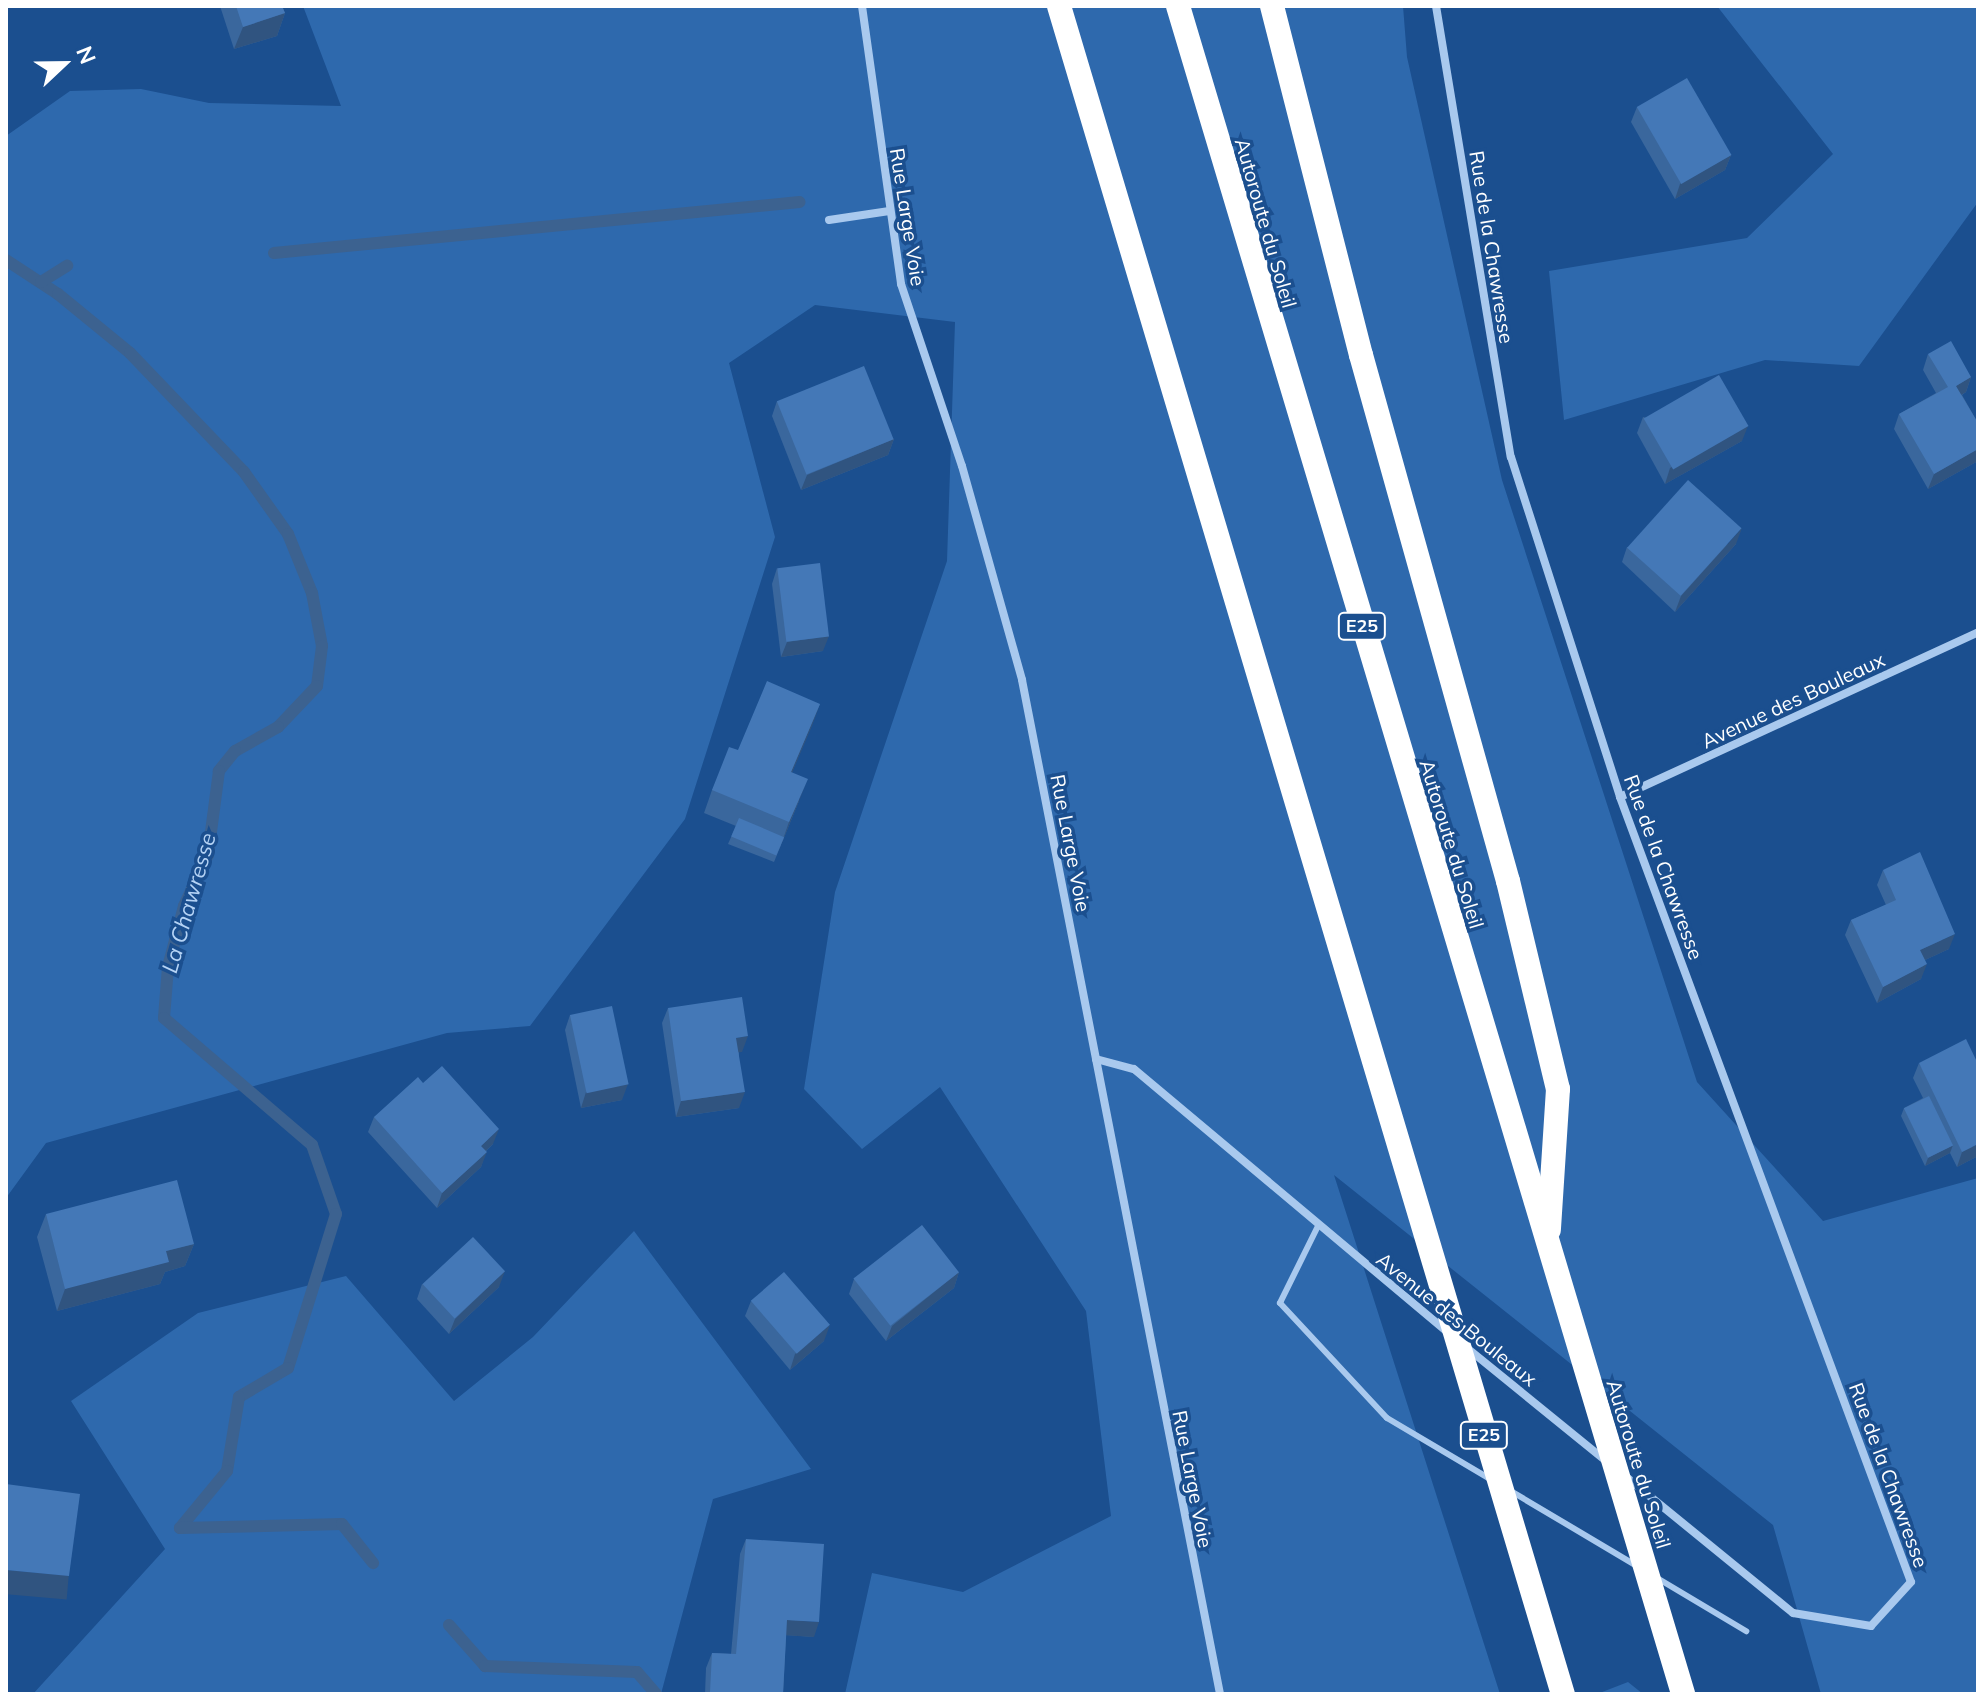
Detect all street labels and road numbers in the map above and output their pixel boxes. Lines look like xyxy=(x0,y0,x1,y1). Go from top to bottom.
street label: Autoroute du Soleil xyxy=(1230,135,1302,311)
street label: Rue Large Voie xyxy=(885,146,931,288)
street label: Rue de la Chawresse xyxy=(1465,149,1519,345)
road number: E25 xyxy=(1336,612,1388,640)
street label: Avenue des Bouleaux xyxy=(1698,647,1888,753)
street label: Autoroute du Soleil xyxy=(1415,757,1489,931)
street label: Rue de la Chawresse xyxy=(1619,771,1709,963)
street label: Rue Large Voie xyxy=(1046,772,1096,914)
street label: Avenue des Bouleaux xyxy=(1372,1247,1542,1391)
street label: Autoroute du Soleil xyxy=(1602,1377,1676,1551)
street label: Rue de la Chawresse xyxy=(1844,1379,1934,1571)
street label: Rue Large Voie xyxy=(1168,1408,1218,1550)
road number: E25 xyxy=(1458,1421,1510,1449)

